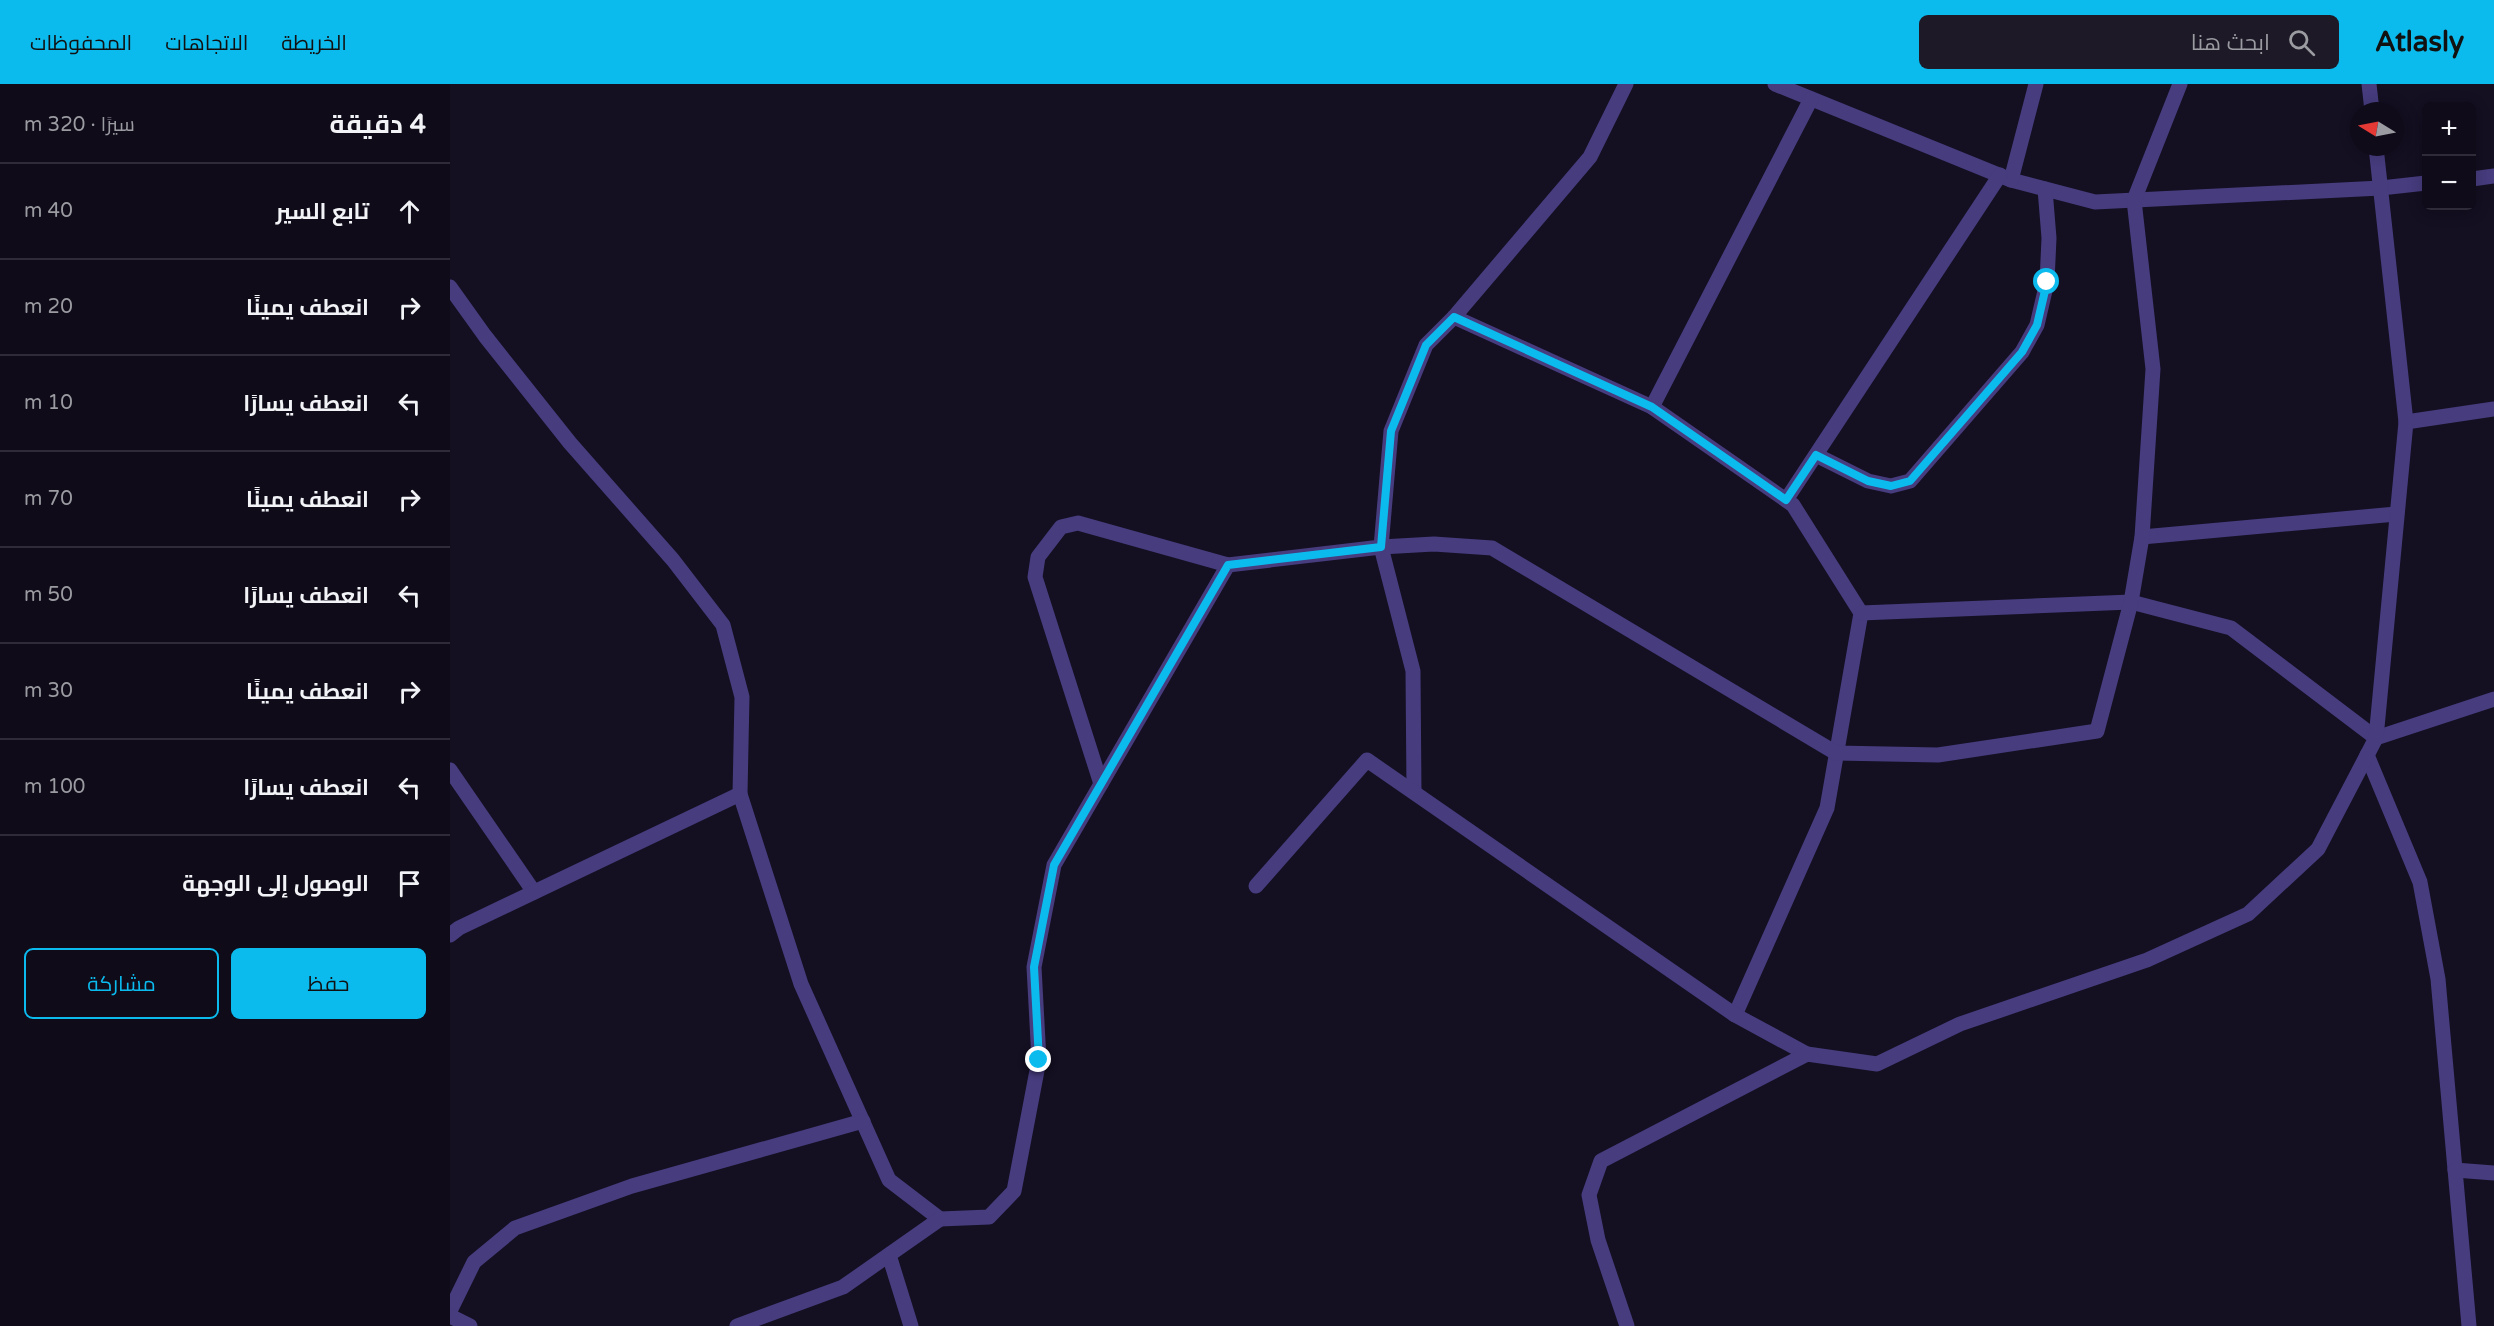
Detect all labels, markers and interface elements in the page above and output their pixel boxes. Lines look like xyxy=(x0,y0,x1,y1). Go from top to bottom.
search box xyxy=(1919,15,2339,69)
text: Atlasly xyxy=(2375,25,2464,59)
icon: search xyxy=(2285,26,2318,59)
text: ابحث هنا xyxy=(2191,30,2270,56)
text: المحفوظات xyxy=(30,31,132,56)
text: الاتجاهات xyxy=(165,31,248,56)
text: الخريطة xyxy=(281,31,347,56)
north arrow xyxy=(2350,102,2404,156)
map controls xyxy=(2422,102,2476,210)
button: + xyxy=(2422,102,2476,156)
text: 4 دقيقة xyxy=(329,109,426,140)
text: سيرًا · 320 m xyxy=(24,113,135,137)
button: − xyxy=(2422,156,2476,210)
icon: ahead xyxy=(393,195,426,228)
text: 40 m xyxy=(24,199,73,223)
text: تابع السير xyxy=(276,199,369,225)
route start xyxy=(2033,268,2059,294)
icon: right xyxy=(393,291,426,324)
text: 20 m xyxy=(24,295,73,319)
text: انعطف يمينًا xyxy=(246,295,369,321)
icon: left xyxy=(393,387,426,420)
text: 10 m xyxy=(24,391,73,415)
text: انعطف يسارًا xyxy=(243,391,369,417)
icon: right xyxy=(393,483,426,516)
text: 70 m xyxy=(24,487,73,511)
text: انعطف يمينًا xyxy=(246,487,369,513)
icon: left xyxy=(393,579,426,612)
text: 50 m xyxy=(24,583,73,607)
text: انعطف يسارًا xyxy=(243,583,369,609)
icon: right xyxy=(393,675,426,708)
text: 30 m xyxy=(24,679,73,703)
text: انعطف يمينًا xyxy=(246,679,369,705)
icon: left xyxy=(393,771,426,804)
text: 100 m xyxy=(24,775,85,799)
text: انعطف يسارًا xyxy=(243,775,369,801)
icon: arrive xyxy=(393,867,426,900)
text: الوصول إلى الوجهة xyxy=(182,871,369,897)
button: مشاركة xyxy=(24,948,219,1019)
button: حفظ xyxy=(231,948,426,1019)
route end xyxy=(1025,1046,1051,1072)

